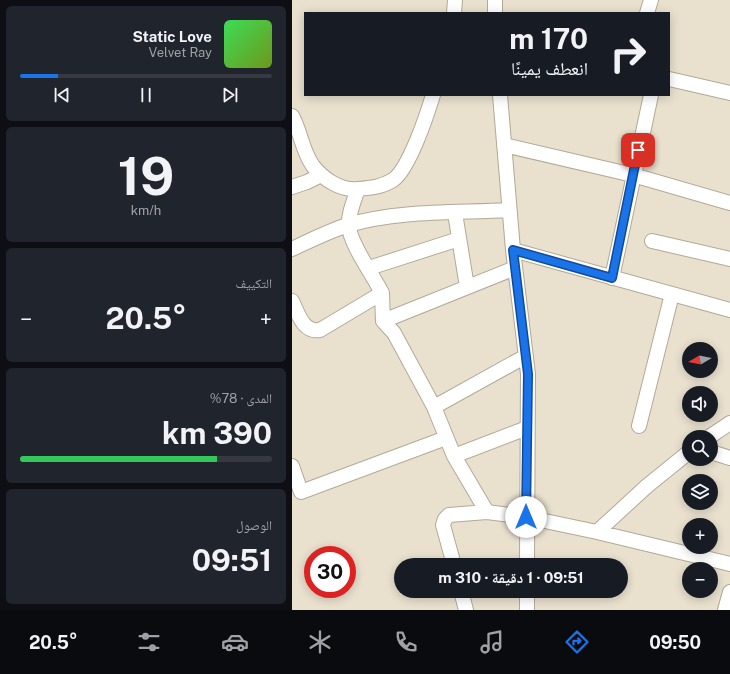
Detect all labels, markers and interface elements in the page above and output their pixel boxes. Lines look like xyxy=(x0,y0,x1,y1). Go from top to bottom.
text: 170 m xyxy=(509,22,588,55)
text: Static Love xyxy=(132,28,212,45)
icon: right xyxy=(602,28,654,80)
text: Velvet Ray xyxy=(149,45,212,60)
text: انعطف يمينًا xyxy=(511,58,588,79)
icon: previous xyxy=(51,84,73,106)
icon: pause xyxy=(135,84,157,106)
icon: next xyxy=(219,84,241,106)
pin xyxy=(621,133,655,167)
icon: arrive xyxy=(627,139,649,161)
text: 19 xyxy=(118,146,174,207)
text: km/h xyxy=(131,203,161,218)
text: التكييف xyxy=(236,276,272,291)
text: 20.5° xyxy=(106,300,186,336)
text: − xyxy=(20,306,32,332)
text: + xyxy=(260,306,272,332)
north arrow xyxy=(682,342,718,378)
map controls xyxy=(682,342,718,598)
button: sound xyxy=(682,386,718,422)
text: المدى · 78% xyxy=(210,391,272,406)
text: 390 km xyxy=(162,415,272,451)
button: search xyxy=(682,430,718,466)
button: layers xyxy=(682,474,718,510)
position arrow xyxy=(505,496,547,538)
text: الوصول xyxy=(236,518,272,533)
button: + xyxy=(682,518,718,554)
text: 09:51 xyxy=(192,542,272,578)
speed limit sign: 30 xyxy=(304,546,356,598)
button: − xyxy=(682,562,718,598)
text: 09:51 · 1 دقيقة · 310 m xyxy=(438,569,584,586)
icon: filters xyxy=(135,628,163,656)
icon: car xyxy=(221,628,249,656)
icon: climate xyxy=(306,628,334,656)
icon: phone xyxy=(392,628,420,656)
icon: music xyxy=(478,628,506,656)
icon: directions xyxy=(563,628,591,656)
text: 20.5° xyxy=(29,632,77,653)
text: 09:50 xyxy=(649,632,701,653)

